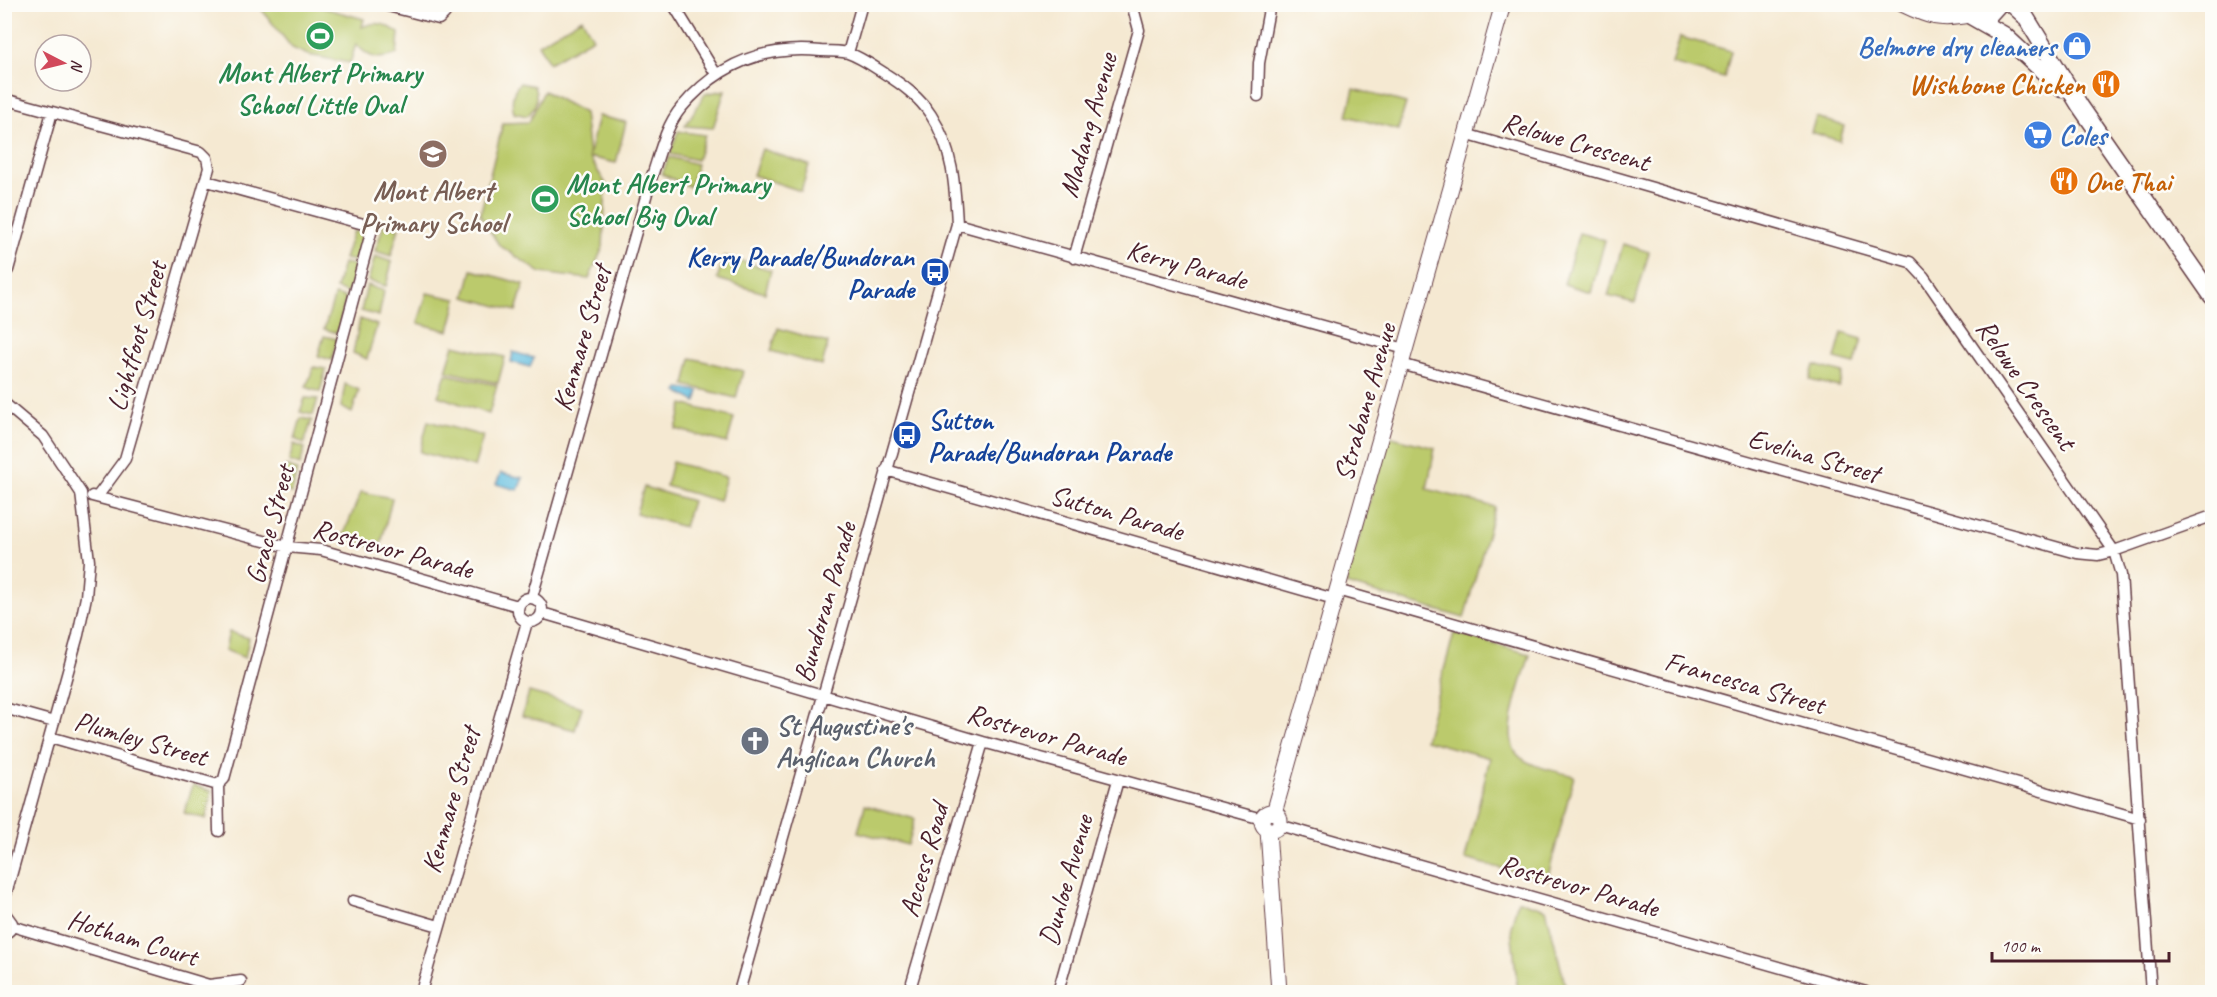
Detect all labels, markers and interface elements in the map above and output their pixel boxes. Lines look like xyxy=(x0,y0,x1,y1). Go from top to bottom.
sports icon: Mont Albert Primary School Little Oval xyxy=(304,20,336,52)
place label: Belmore dry cleaners xyxy=(1858,29,2059,64)
shop icon: Belmore dry cleaners xyxy=(2061,30,2093,62)
north arrow xyxy=(33,33,93,93)
street label: Madang Avenue xyxy=(1050,47,1125,201)
place label: Mont Albert Primary School Little Oval xyxy=(218,55,424,122)
text: N xyxy=(66,59,87,74)
place label: Wishbone Chicken xyxy=(1909,67,2086,102)
restaurant icon: Wishbone Chicken xyxy=(2090,68,2122,100)
street label: Relowe Crescent xyxy=(1498,104,1656,180)
place label: Coles xyxy=(2059,118,2110,153)
supermarket icon: Coles xyxy=(2022,119,2054,151)
school or university icon: Mont Albert Primary School xyxy=(417,138,449,170)
place label: One Thai xyxy=(2085,164,2174,199)
restaurant icon: One Thai xyxy=(2048,165,2080,197)
place label: Mont Albert Primary School Big Oval xyxy=(566,166,772,233)
place label: Mont Albert Primary School xyxy=(360,173,512,240)
sports icon: Mont Albert Primary School Big Oval xyxy=(529,183,561,215)
street label: Kerry Parade xyxy=(1123,232,1253,298)
place label: Kerry Parade/Bundoran Parade xyxy=(686,239,917,306)
street label: Lightfoot Street xyxy=(98,255,175,415)
bus stop icon: Kerry Parade/Bundoran Parade xyxy=(919,256,951,288)
street label: Kenmare Street xyxy=(544,258,620,415)
street label: Relowe Crescent xyxy=(1969,312,2086,459)
street label: Strabane Avenue xyxy=(1325,318,1404,485)
place label: Sutton Parade/Bundoran Parade xyxy=(928,402,1174,469)
bus stop icon: Sutton Parade/Bundoran Parade xyxy=(891,419,923,451)
street label: Evelina Street xyxy=(1744,420,1887,492)
street label: Grace Street xyxy=(237,458,303,588)
street label: Sutton Parade xyxy=(1046,477,1189,549)
street label: Rostrevor Parade xyxy=(309,510,479,587)
street label: Bundoran Parade xyxy=(785,516,865,686)
street label: Francesca Street xyxy=(1661,643,1832,723)
street label: Rostrevor Parade xyxy=(963,695,1132,774)
street label: Plumley Street xyxy=(71,703,214,775)
place label: St Augustine's Anglican Church xyxy=(776,708,936,775)
street label: Kenmare Street xyxy=(413,720,489,877)
church icon: St Augustine's Anglican Church xyxy=(739,725,771,757)
street label: Access Road xyxy=(891,796,957,921)
street label: Dunloe Avenue xyxy=(1030,809,1101,949)
street label: Rostrevor Parade xyxy=(1495,846,1664,925)
street label: Hotham Court xyxy=(64,901,205,975)
scale bar xyxy=(1992,925,2169,963)
text: 100 m xyxy=(2001,935,2042,957)

